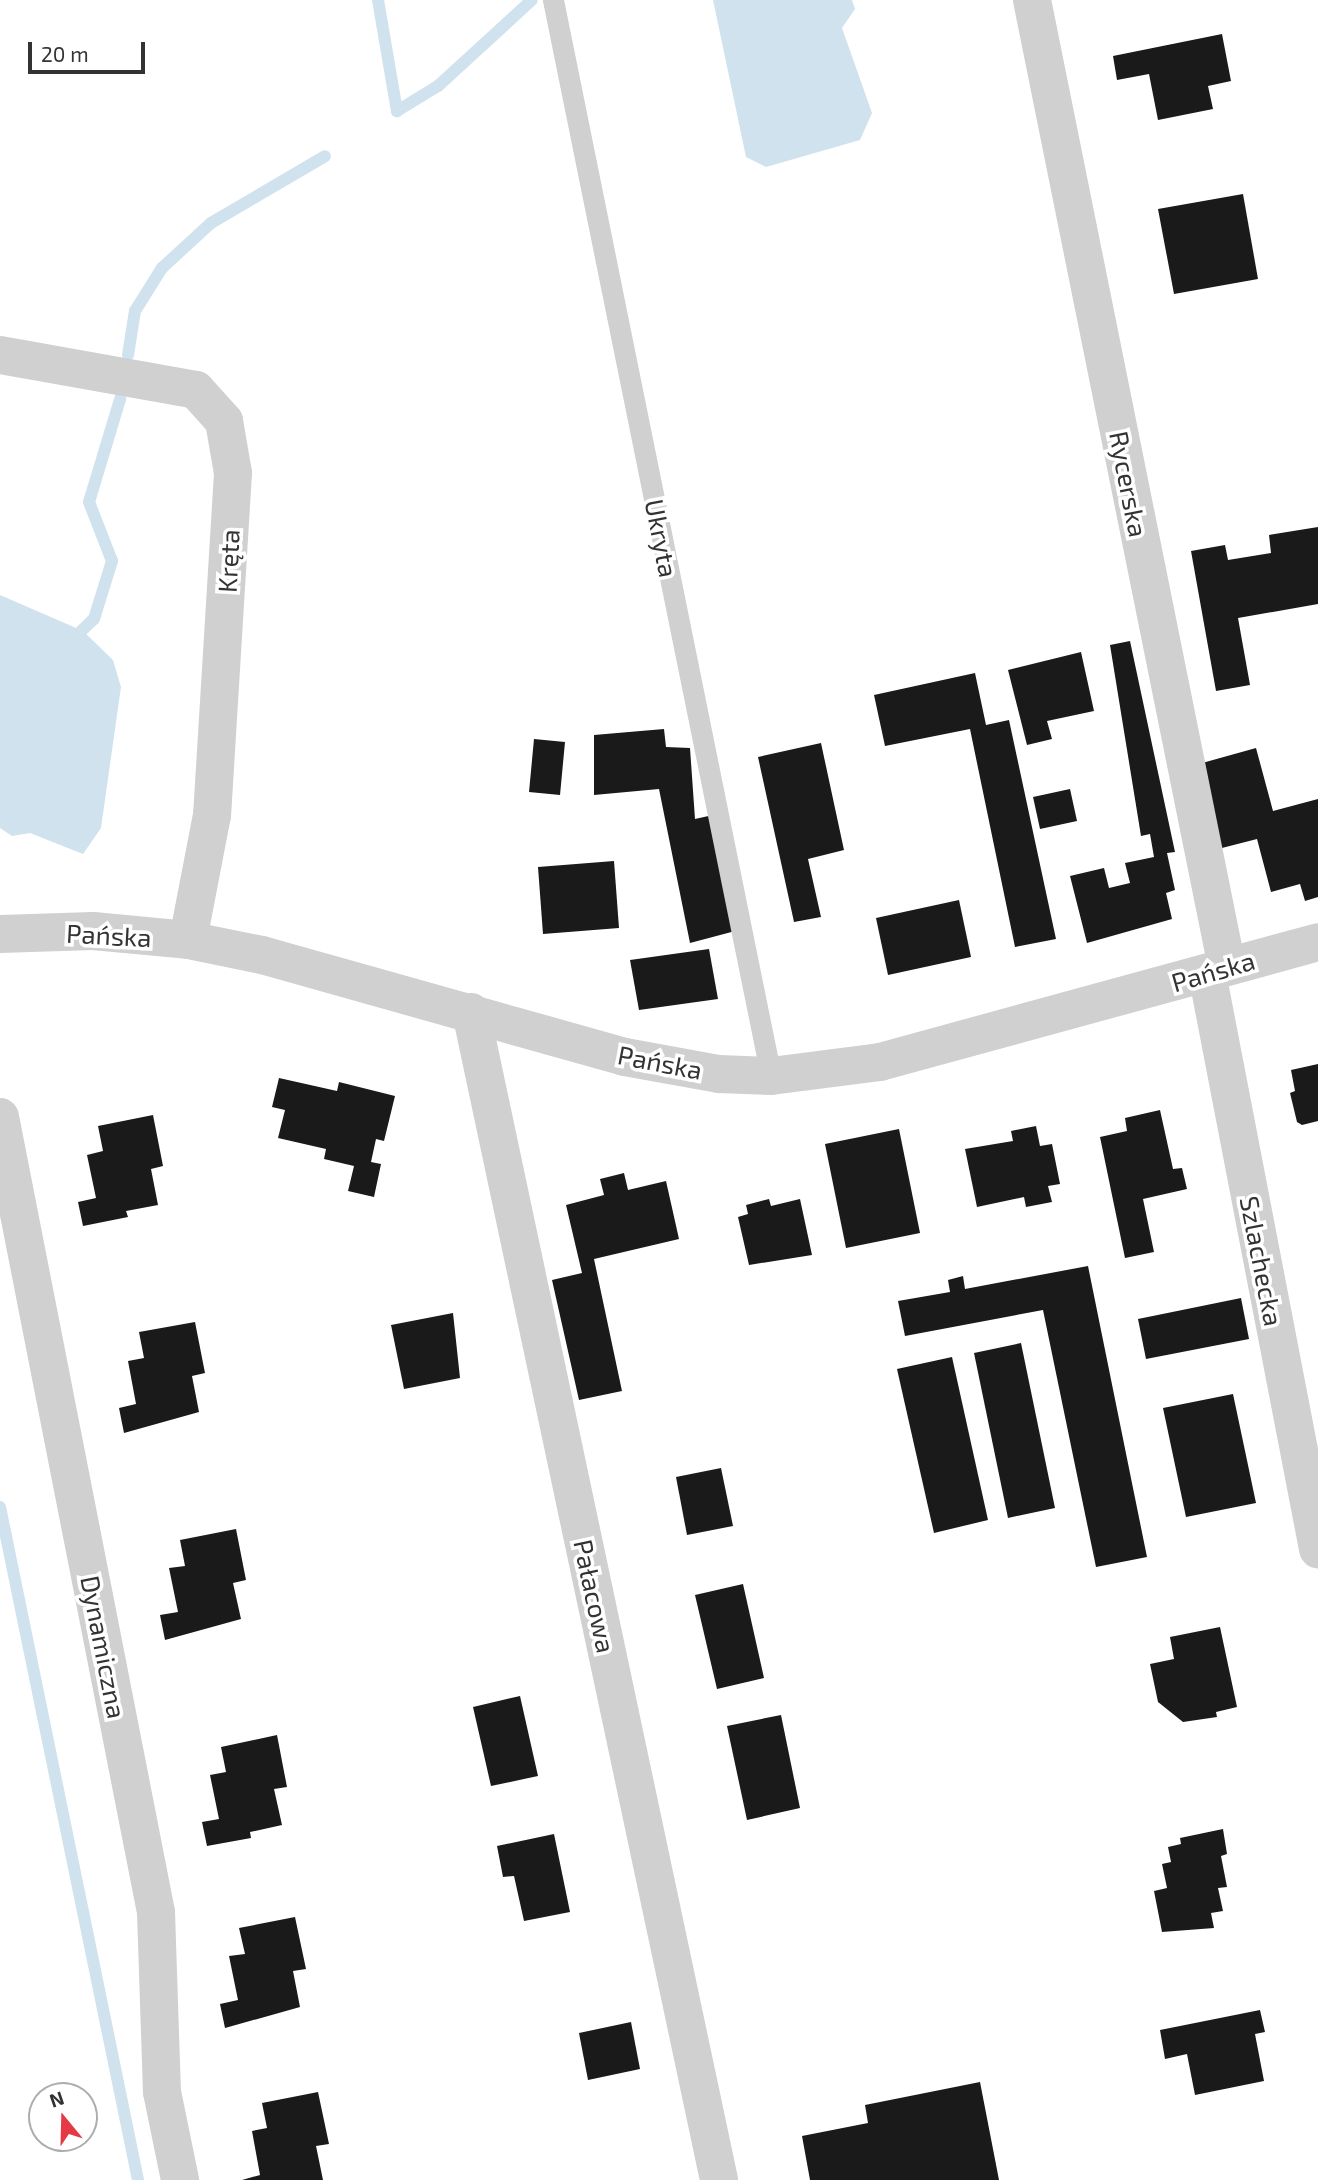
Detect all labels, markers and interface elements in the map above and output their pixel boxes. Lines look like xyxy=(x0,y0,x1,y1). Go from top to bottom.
scale bar xyxy=(32,28,149,72)
text: 20 m xyxy=(41,41,89,66)
street label: Rycerska xyxy=(1103,428,1155,540)
street label: Ukryta xyxy=(639,496,685,580)
street label: Kręta xyxy=(211,528,245,594)
street label: Pańska xyxy=(66,917,152,953)
street label: Pańska xyxy=(1168,944,1258,998)
street label: Pańska xyxy=(615,1039,705,1085)
street label: Szlachecka xyxy=(1234,1193,1290,1329)
street label: Pałacowa xyxy=(568,1536,622,1656)
street label: Dynamiczna xyxy=(75,1573,133,1721)
north arrow xyxy=(28,2082,98,2152)
text: N xyxy=(46,2085,67,2112)

